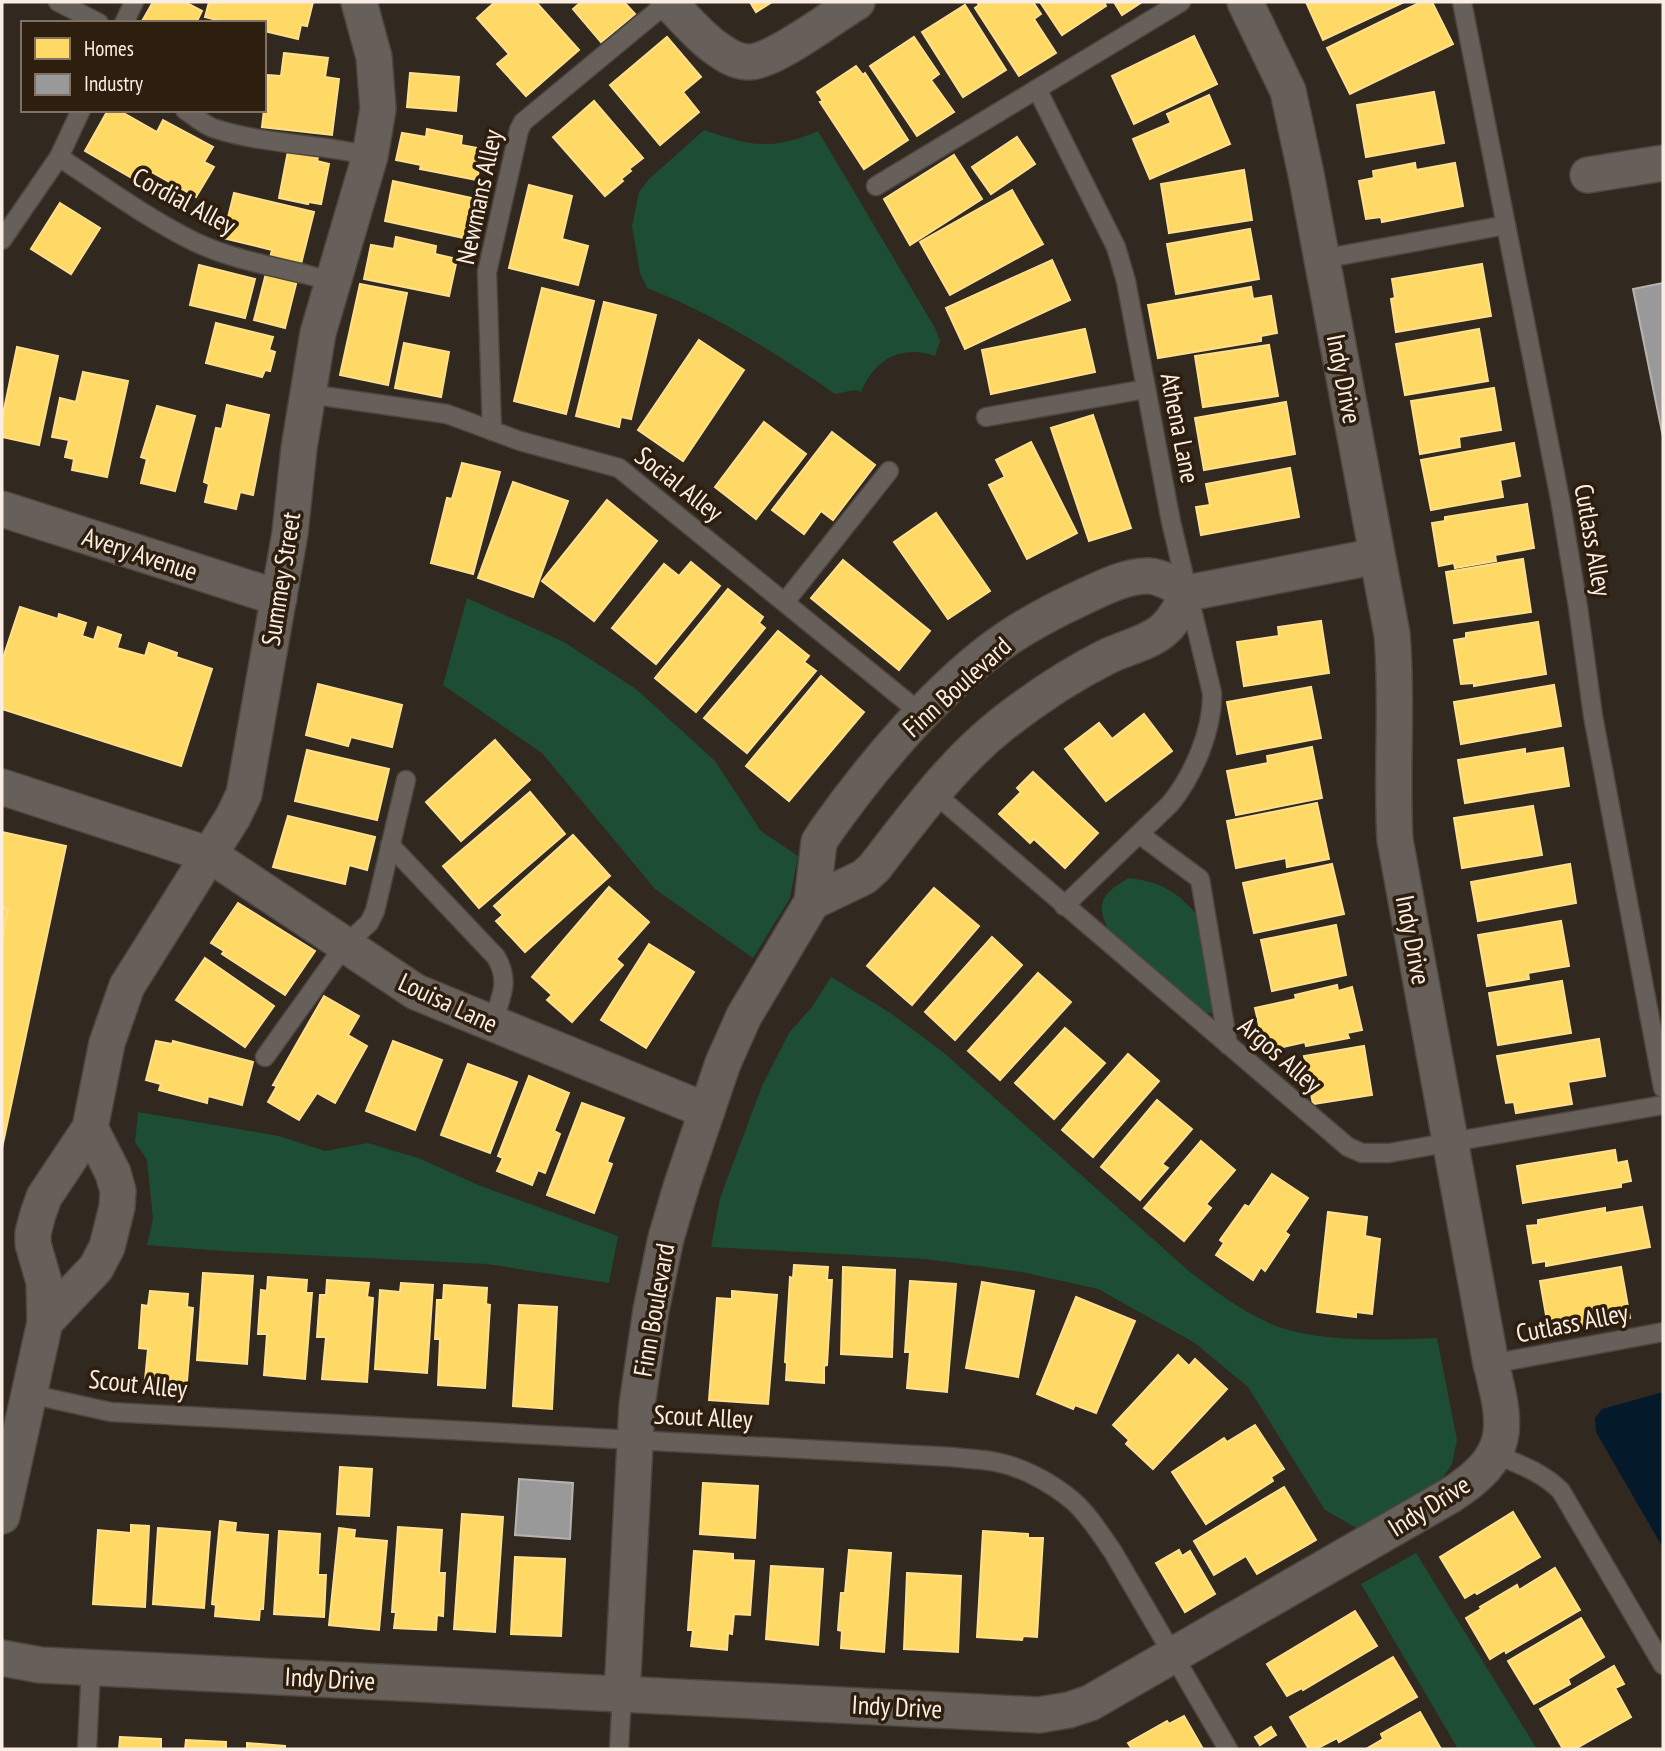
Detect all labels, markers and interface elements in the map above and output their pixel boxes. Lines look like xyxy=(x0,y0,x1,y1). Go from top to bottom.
legend xyxy=(21,21,266,112)
text: Homes xyxy=(84,35,134,62)
text: Industry xyxy=(84,70,143,97)
street label: Newmans Alley xyxy=(448,126,509,267)
street label: Cordial Alley xyxy=(127,160,242,242)
street label: Indy Drive xyxy=(1320,331,1369,426)
street label: Athena Lane xyxy=(1154,370,1207,486)
street label: Social Alley xyxy=(629,439,730,528)
street label: Cutlass Alley xyxy=(1567,481,1620,599)
street label: Summey Street xyxy=(254,510,307,648)
street label: Avery Avenue xyxy=(78,519,202,588)
street label: Finn Boulevard xyxy=(896,629,1018,744)
street label: Indy Drive xyxy=(1389,892,1438,987)
street label: Louisa Lane xyxy=(393,965,503,1040)
street label: Argos Alley xyxy=(1232,1009,1329,1100)
street label: Finn Boulevard xyxy=(626,1241,681,1379)
street label: Cutlass Alley xyxy=(1513,1295,1631,1350)
street label: Scout Alley xyxy=(87,1362,189,1405)
street label: Scout Alley xyxy=(653,1397,753,1436)
street label: Indy Drive xyxy=(1382,1468,1476,1544)
street label: Indy Drive xyxy=(284,1660,376,1697)
street label: Indy Drive xyxy=(851,1688,943,1725)

